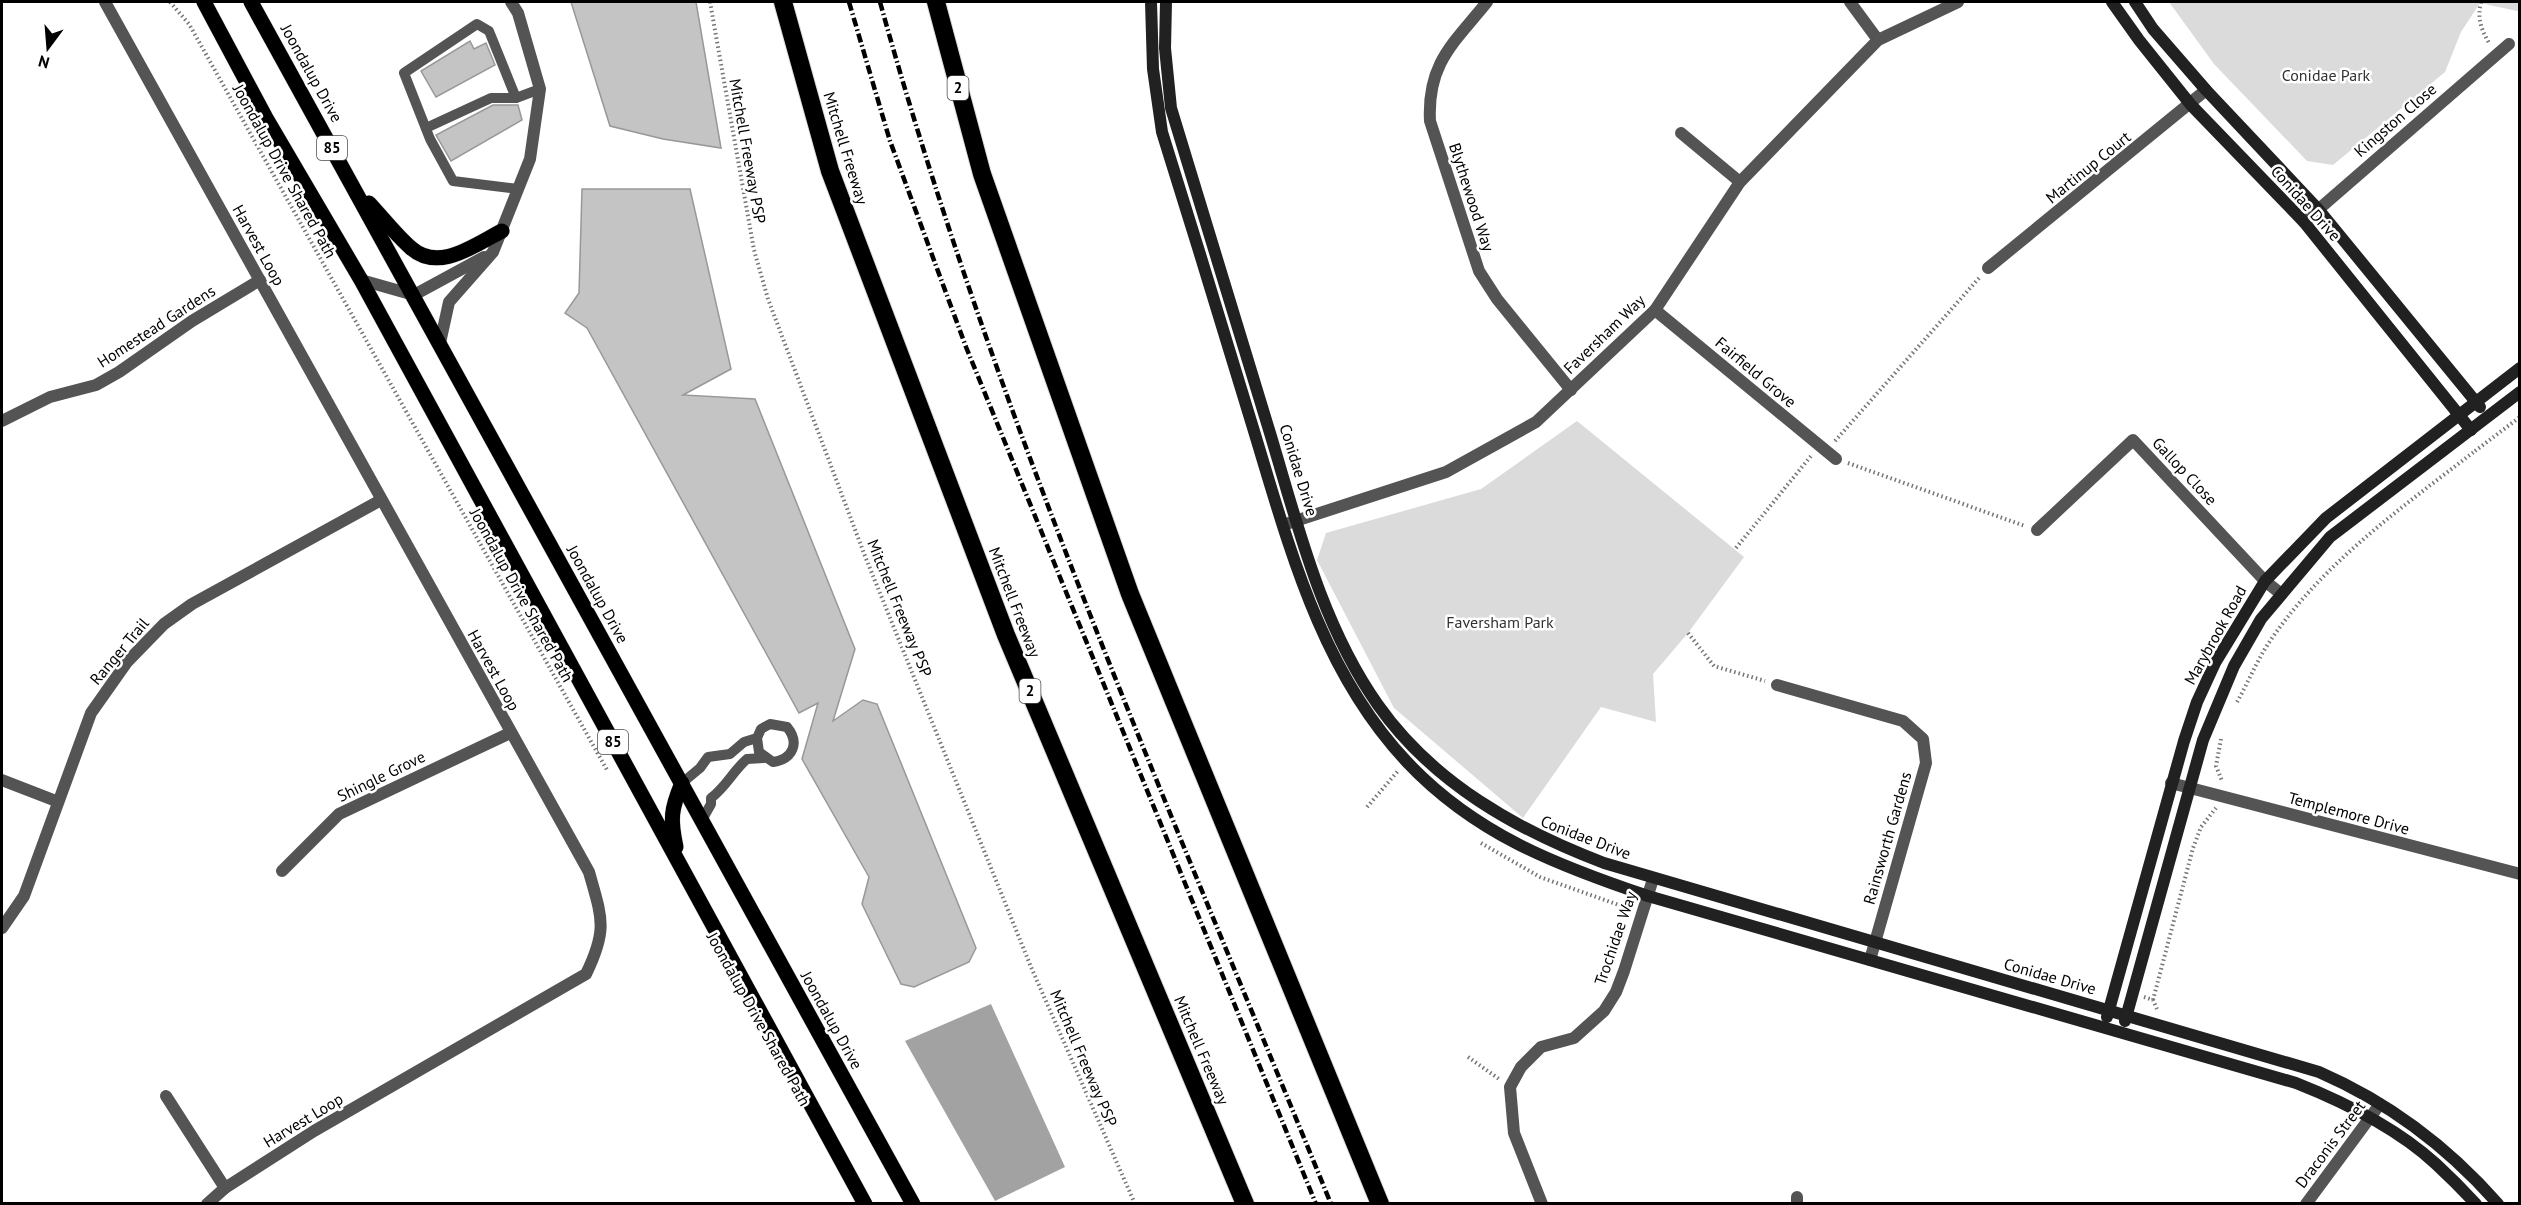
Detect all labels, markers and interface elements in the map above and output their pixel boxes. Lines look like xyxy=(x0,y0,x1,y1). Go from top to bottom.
north arrow xyxy=(18,18,78,78)
street label: Joondalup Drive xyxy=(276,20,347,126)
text: N xyxy=(36,51,52,73)
park label: Conidae Park xyxy=(2282,65,2371,85)
road number: 2 xyxy=(948,76,968,100)
street label: Mitchell Freeway PSP xyxy=(725,77,771,225)
street label: Kingston Close xyxy=(2350,79,2440,161)
street label: Joondalup Drive Shared Path xyxy=(228,80,341,261)
street label: Mitchell Freeway xyxy=(819,89,873,207)
street label: Martinup Court xyxy=(2041,126,2135,207)
road number: 85 xyxy=(317,136,347,160)
street label: Blythewood Way xyxy=(1445,140,1499,254)
street label: Conidae Drive xyxy=(2267,161,2345,245)
street label: Harvest Loop xyxy=(229,201,289,289)
street label: Homestead Gardens xyxy=(93,280,219,372)
street label: Faversham Way xyxy=(1559,290,1649,378)
street label: Fairfield Grove xyxy=(1711,332,1801,412)
street label: Conidae Drive xyxy=(1276,422,1322,518)
street label: Gallop Close xyxy=(2148,433,2222,509)
street label: Joondalup Drive Shared Path xyxy=(465,504,578,685)
street label: Mitchell Freeway PSP xyxy=(863,536,937,680)
street label: Joondalup Drive xyxy=(562,541,633,647)
street label: Mitchell Freeway xyxy=(985,544,1045,661)
street label: Marybrook Road xyxy=(2180,582,2250,688)
park label: Faversham Park xyxy=(1446,612,1554,632)
street label: Ranger Trail xyxy=(85,613,153,689)
street label: Harvest Loop xyxy=(464,626,524,714)
road number: 2 xyxy=(1020,679,1040,703)
road number: 85 xyxy=(598,730,628,754)
street label: Shingle Grove xyxy=(334,746,428,806)
street label: Rainsworth Gardens xyxy=(1859,769,1916,907)
street label: Templemore Drive xyxy=(2286,787,2412,839)
street label: Conidae Drive xyxy=(1538,811,1634,863)
street label: Trochidae Way xyxy=(1590,888,1641,988)
street label: Joondalup Drive Shared Path xyxy=(702,928,815,1109)
street label: Conidae Drive xyxy=(2002,953,2098,999)
street label: Joondalup Drive xyxy=(796,967,867,1073)
street label: Mitchell Freeway PSP xyxy=(1046,987,1122,1129)
street label: Mitchell Freeway xyxy=(1170,992,1234,1108)
street label: Harvest Loop xyxy=(260,1088,346,1152)
street label: Draconis Street xyxy=(2291,1096,2370,1192)

